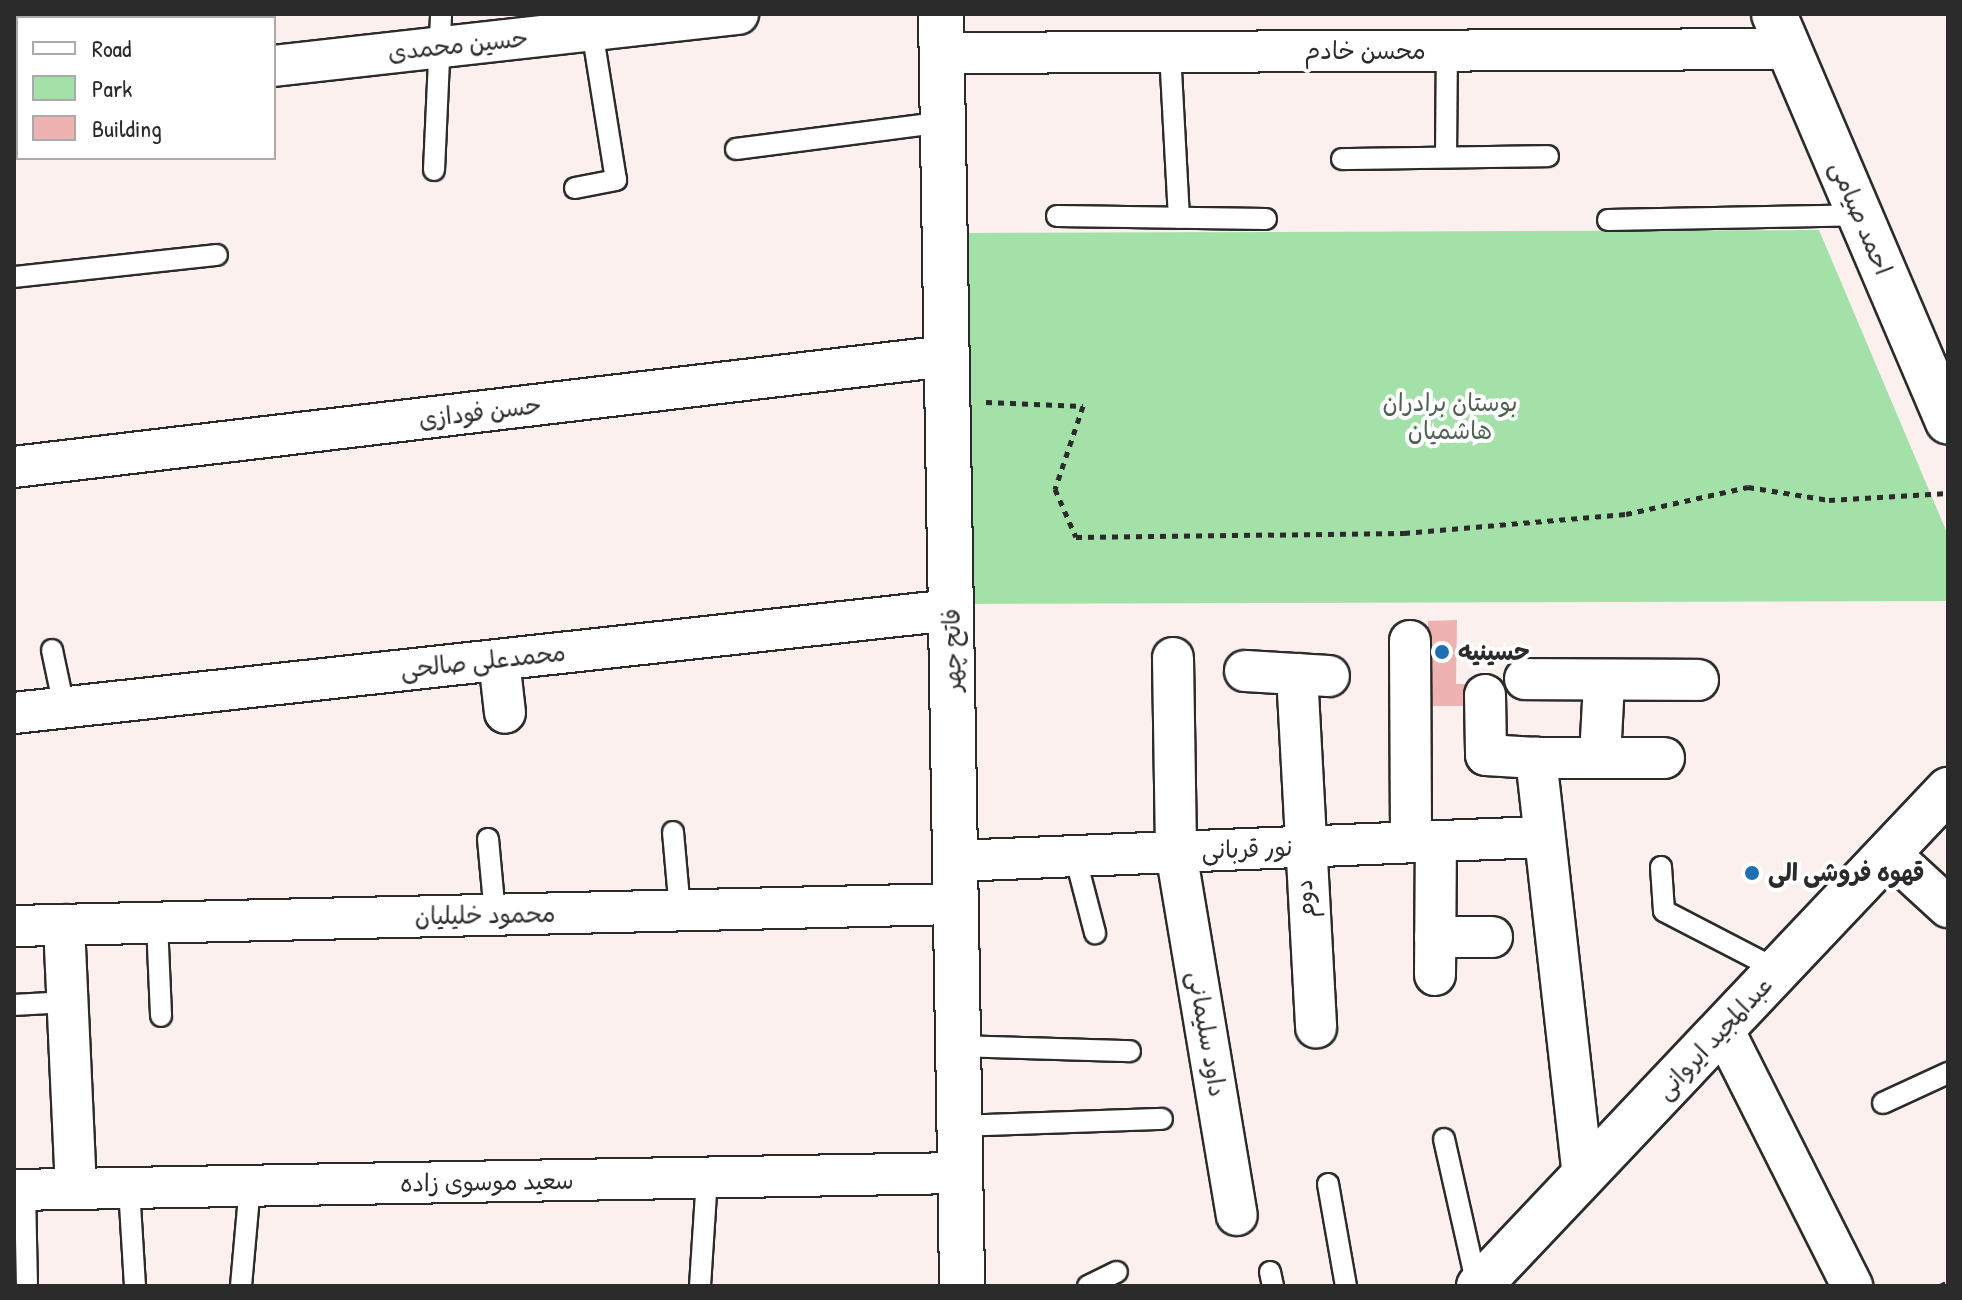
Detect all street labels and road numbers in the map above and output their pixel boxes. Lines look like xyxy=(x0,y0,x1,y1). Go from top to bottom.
street label: حسین محمدی xyxy=(386,23,530,67)
street label: محسن خادم xyxy=(1304,37,1426,65)
street label: احمد صیامی xyxy=(1824,157,1898,279)
street label: حسن فودازی xyxy=(417,390,543,434)
street label: فاتح چهر xyxy=(937,608,967,692)
street label: محمدعلی صالحی xyxy=(399,638,567,684)
street label: نور قربانی xyxy=(1201,833,1293,865)
street label: دوم xyxy=(1289,878,1321,920)
street label: محمود خلیلیان xyxy=(414,899,556,931)
street label: داود سلیمانی xyxy=(1182,969,1232,1099)
street label: عبدالمجید ایروانی xyxy=(1650,971,1778,1105)
street label: سعید موسوی زاده xyxy=(400,1166,574,1198)

